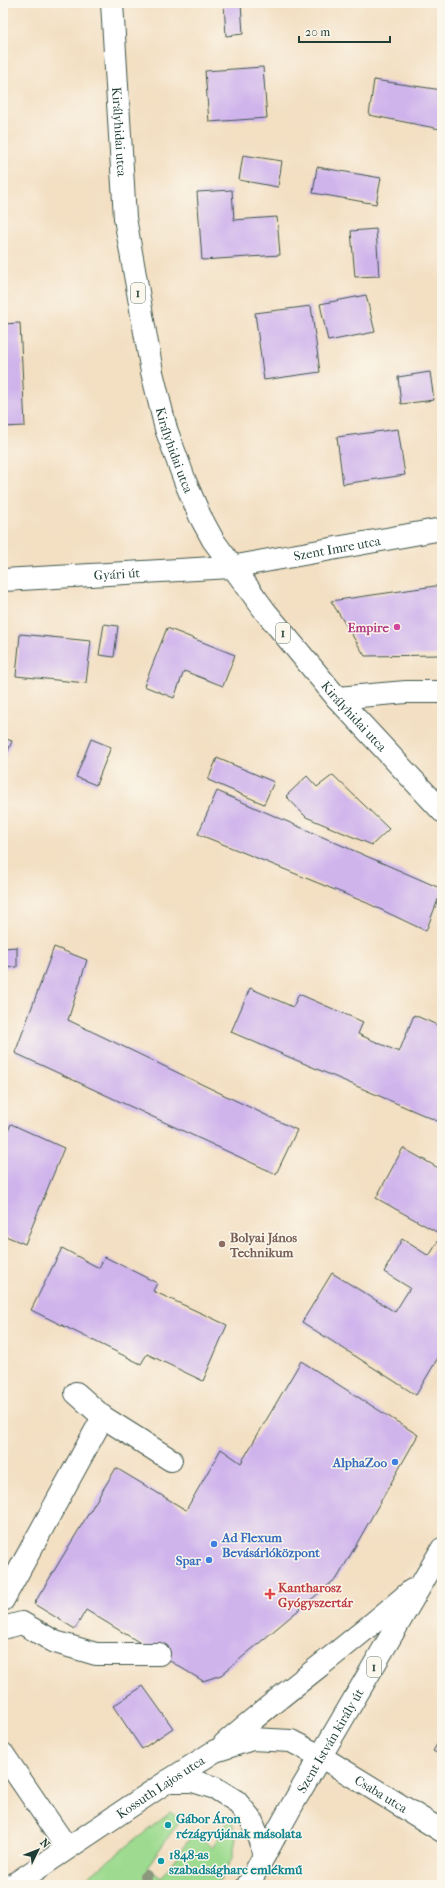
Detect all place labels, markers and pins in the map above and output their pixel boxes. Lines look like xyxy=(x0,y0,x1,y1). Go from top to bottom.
place label: Empire xyxy=(348,620,390,636)
marker: Empire xyxy=(392,622,402,632)
place label: Bolyai János Technikum xyxy=(229,1230,297,1260)
marker: Bolyai János Technikum xyxy=(217,1239,227,1249)
place label: AlphaZoo xyxy=(332,1455,387,1471)
marker: AlphaZoo xyxy=(390,1457,400,1467)
place label: Ad Flexum Bevásárlóközpont xyxy=(221,1530,320,1561)
marker: Ad Flexum Bevásárlóközpont xyxy=(209,1539,219,1549)
place label: Spar xyxy=(176,1553,201,1569)
marker: Spar xyxy=(204,1555,214,1565)
place label: Kantharosz Gyógyszertár xyxy=(278,1580,354,1611)
marker: Kantharosz Gyógyszertár xyxy=(265,1589,275,1599)
place label: Gábor Áron rézágyújának másolata xyxy=(175,1811,303,1842)
marker: Gábor Áron rézágyújának másolata xyxy=(163,1820,173,1830)
place label: 1848-as szabadságharc emlékmű xyxy=(169,1847,303,1878)
marker: 1848-as szabadságharc emlékmű xyxy=(156,1856,166,1866)

